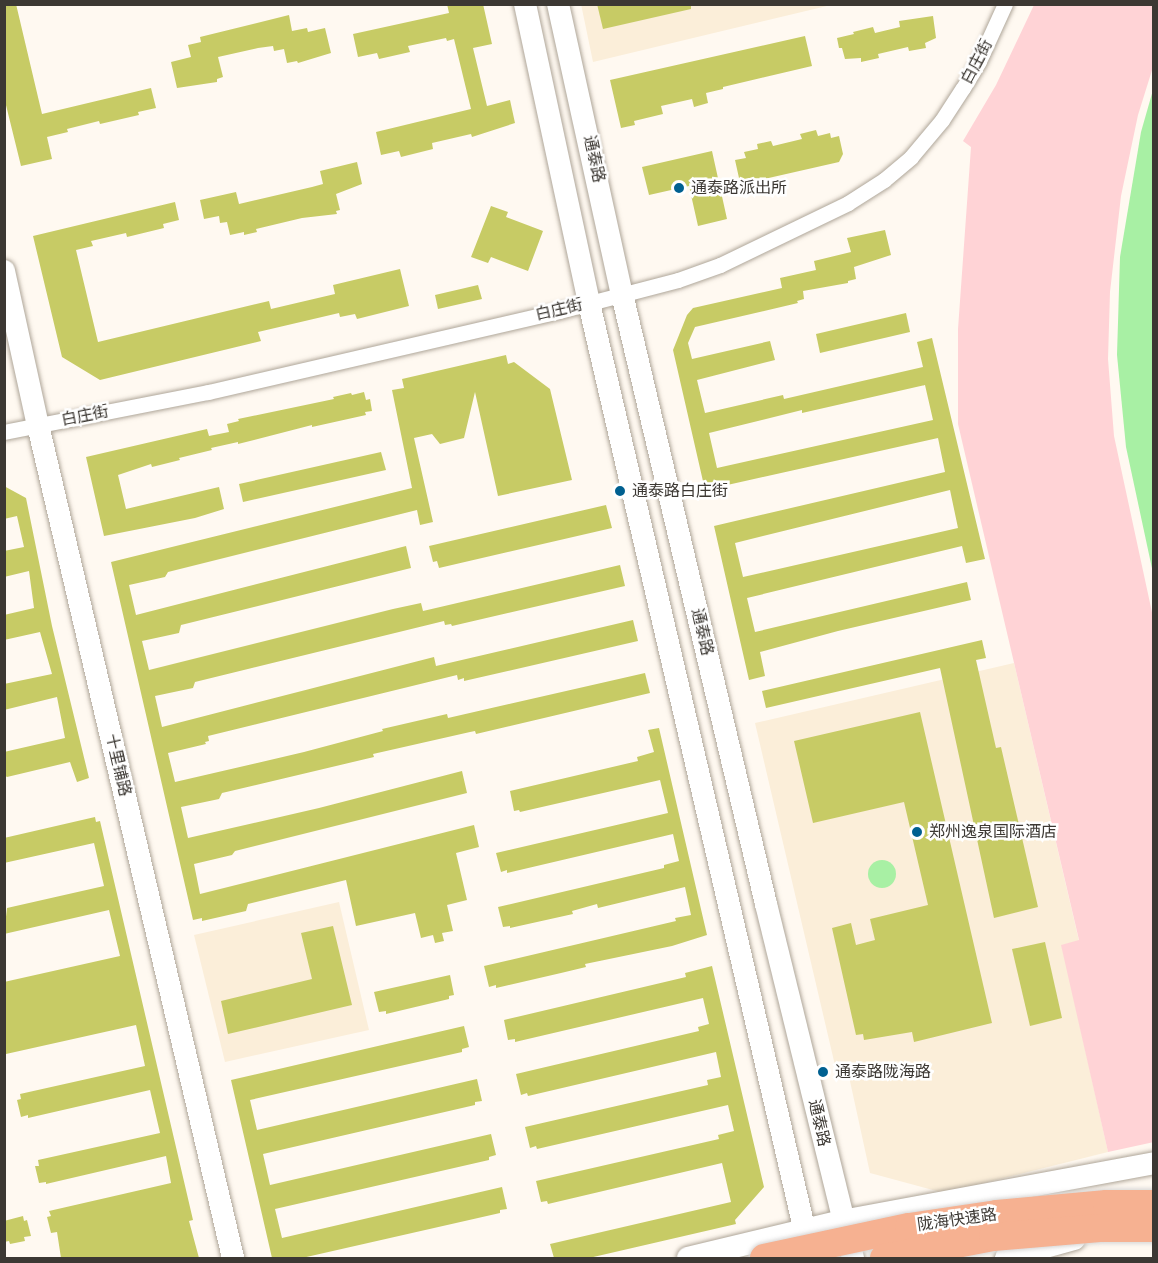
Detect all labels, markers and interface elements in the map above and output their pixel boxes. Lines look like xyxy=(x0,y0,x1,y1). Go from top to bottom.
street label: 白庄街 xyxy=(957,36,997,88)
street label: 通泰路 xyxy=(580,134,608,184)
place label: 通泰路派出所 xyxy=(691,178,787,198)
marker: 通泰路派出所 xyxy=(672,181,686,195)
street label: 白庄街 xyxy=(533,295,585,325)
street label: 白庄街 xyxy=(60,402,110,430)
place label: 通泰路白庄街 xyxy=(632,481,728,501)
marker: 通泰路白庄街 xyxy=(613,484,627,498)
street label: 通泰路 xyxy=(687,606,717,658)
street label: 十里铺路 xyxy=(101,732,135,798)
place label: 郑州逸泉国际酒店 xyxy=(929,822,1057,842)
marker: 郑州逸泉国际酒店 xyxy=(910,825,924,839)
place label: 通泰路陇海路 xyxy=(835,1062,931,1082)
marker: 通泰路陇海路 xyxy=(816,1065,830,1079)
street label: 通泰路 xyxy=(804,1097,834,1149)
street label: 陇海快速路 xyxy=(916,1205,998,1235)

